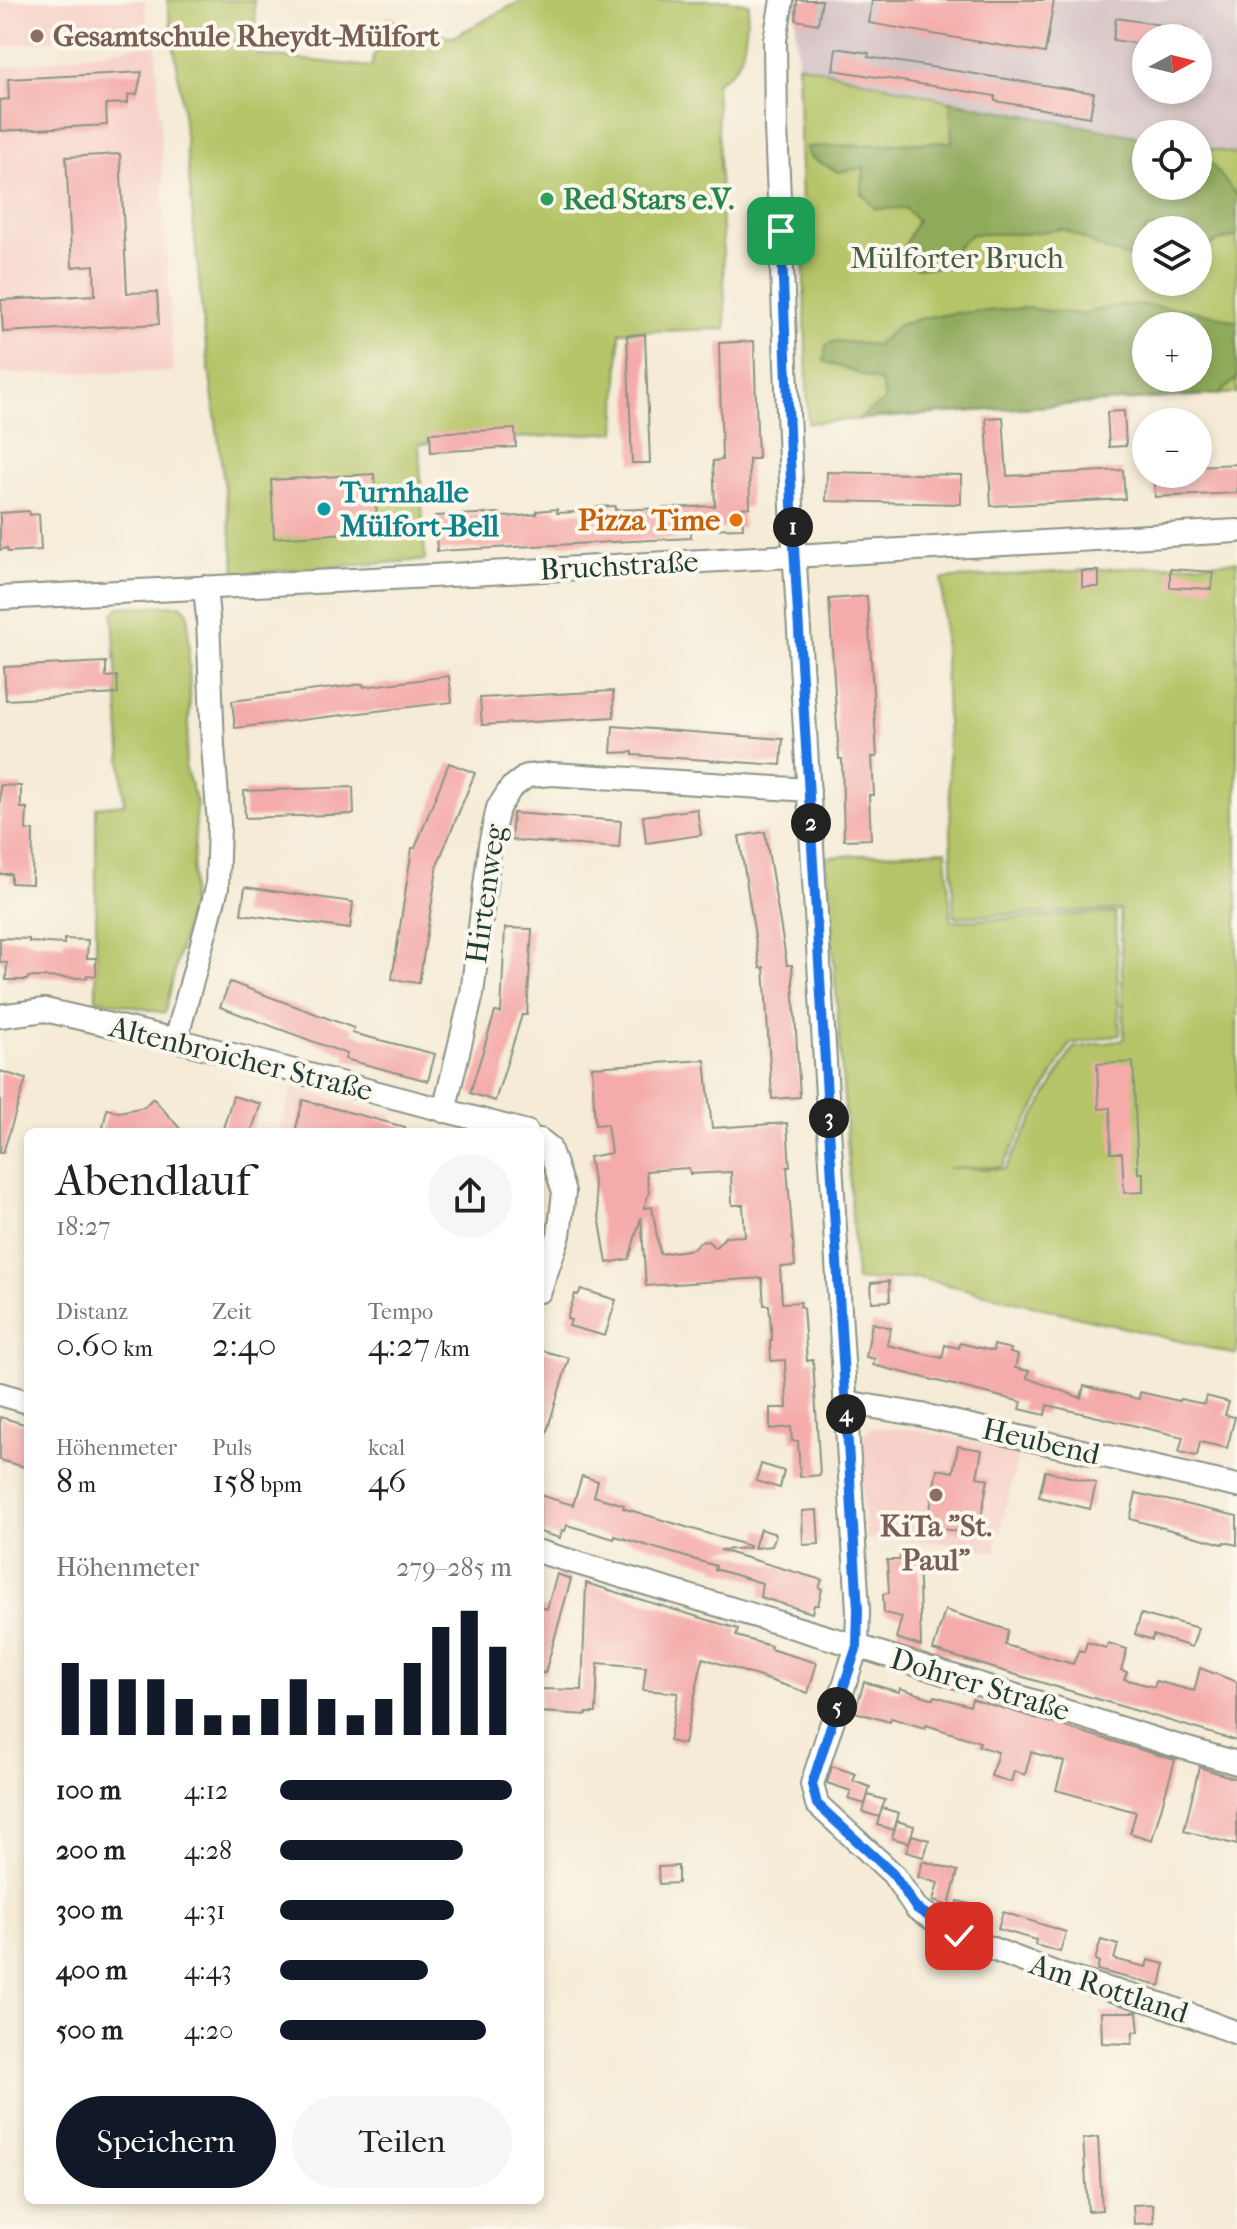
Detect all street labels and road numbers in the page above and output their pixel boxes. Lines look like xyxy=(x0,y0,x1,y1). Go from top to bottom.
street label: Bruchstraße xyxy=(539,544,699,588)
street label: Hirtenweg xyxy=(459,821,513,966)
street label: Altenbroicher Straße xyxy=(105,1009,376,1109)
street label: Heubend xyxy=(979,1412,1104,1473)
street label: Dohrer Straße xyxy=(886,1641,1074,1729)
street label: Am Rottland xyxy=(1024,1947,1193,2031)

